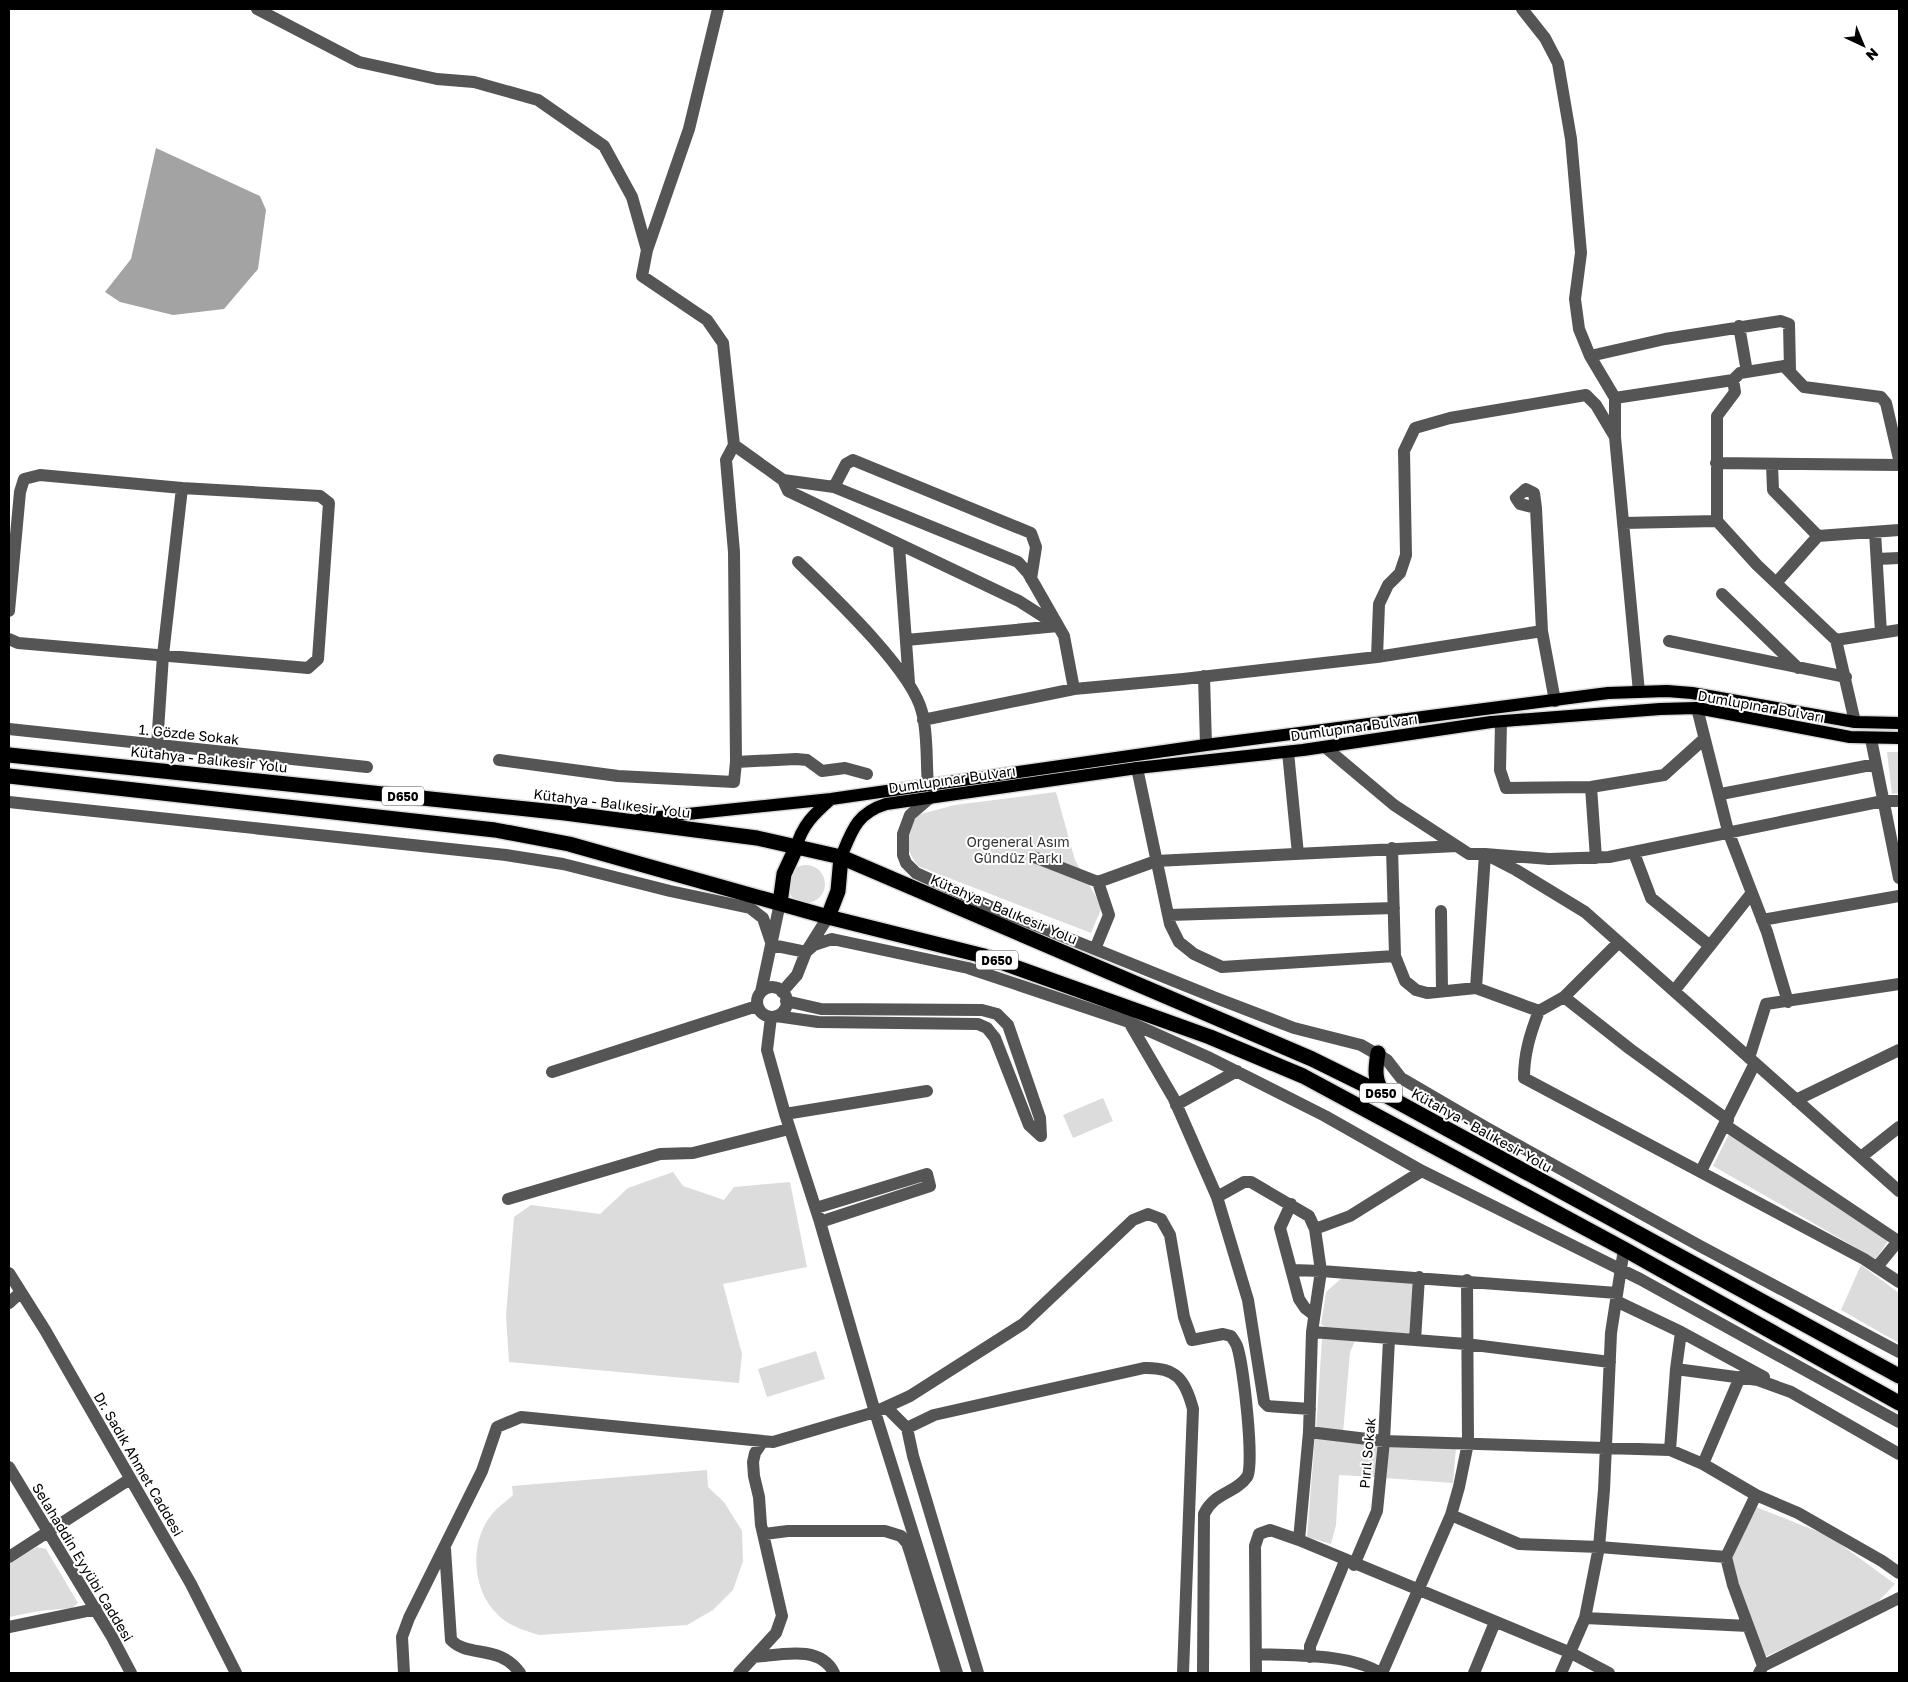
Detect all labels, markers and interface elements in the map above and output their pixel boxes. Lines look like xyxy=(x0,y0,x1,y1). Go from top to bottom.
north arrow xyxy=(1838,20,1888,70)
text: N xyxy=(1863,45,1882,65)
street label: Dumlupınar Bulvarı xyxy=(1696,687,1826,725)
street label: Dumlupınar Bulvarı xyxy=(1289,710,1419,744)
street label: 1. Gözde Sokak xyxy=(138,720,240,748)
street label: Kütahya - Balıkesir Yolu xyxy=(130,742,288,776)
street label: Dumlupınar Bulvarı xyxy=(887,762,1017,796)
street label: Kütahya - Balıkesir Yolu xyxy=(533,785,691,821)
road number: D650 xyxy=(382,786,424,806)
park label: Orgeneral Asım Gündüz Parkı xyxy=(966,833,1070,866)
street label: Kütahya - Balıkesir Yolu xyxy=(928,870,1080,948)
road number: D650 xyxy=(976,950,1018,970)
road number: D650 xyxy=(1360,1084,1402,1102)
street label: Kütahya - Balıkesir Yolu xyxy=(1409,1084,1555,1176)
street label: Dr. Sadık Ahmet Caddesi xyxy=(91,1389,187,1539)
street label: Pırıl Sokak xyxy=(1355,1417,1379,1489)
street label: Selahaddin Eyyübi Caddesi xyxy=(29,1480,137,1644)

